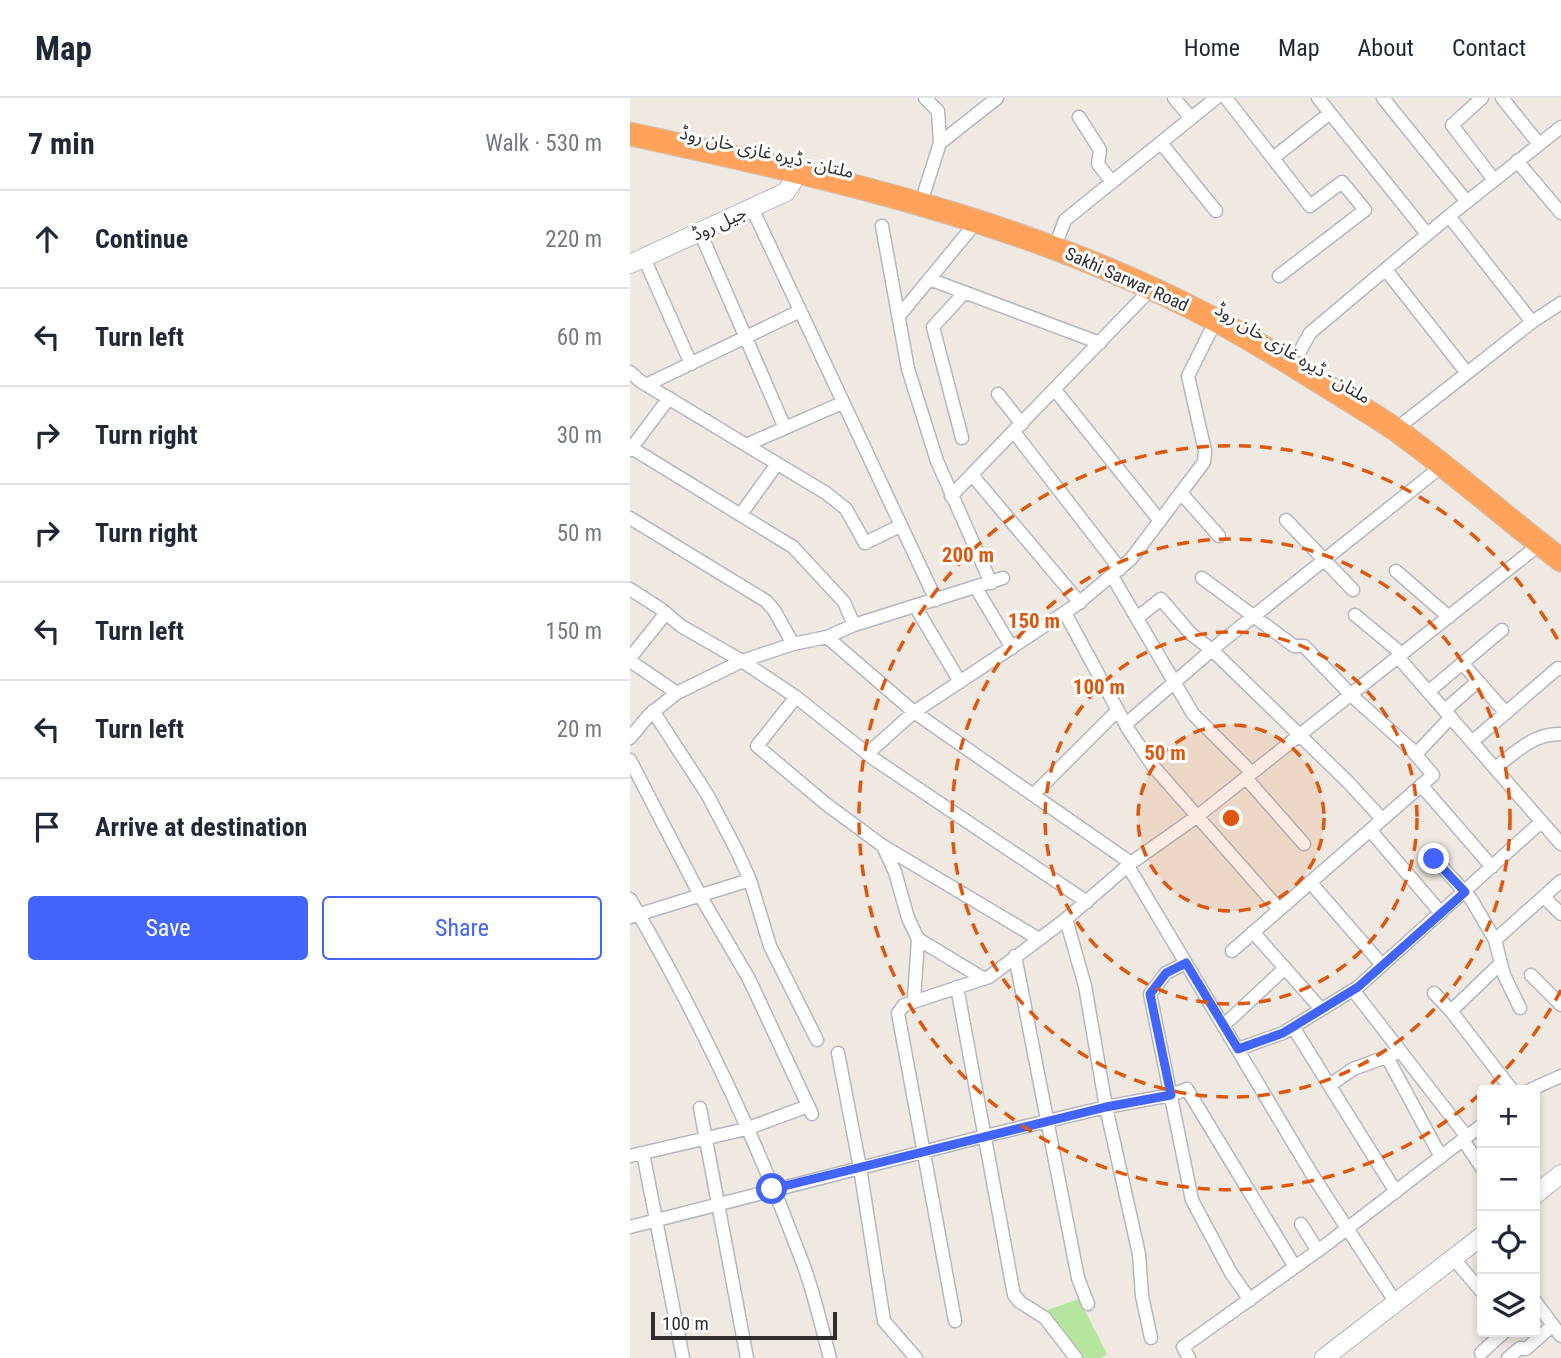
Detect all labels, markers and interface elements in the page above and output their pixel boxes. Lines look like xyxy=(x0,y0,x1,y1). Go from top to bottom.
text: Map xyxy=(35,29,92,68)
text: Home xyxy=(1184,34,1240,62)
text: Map xyxy=(1278,34,1320,62)
text: About xyxy=(1358,34,1414,62)
text: Contact xyxy=(1452,34,1526,62)
street label: ملتان - ڈیرہ غازی خان روڈ xyxy=(678,122,856,183)
text: 7 min xyxy=(28,126,95,161)
text: Walk · 530 m xyxy=(485,130,602,157)
street label: جیل روڈ xyxy=(688,201,750,246)
icon: ahead xyxy=(28,220,66,258)
text: Continue xyxy=(95,224,188,254)
text: 220 m xyxy=(545,226,602,253)
street label: Sakhi Sarwar Road xyxy=(1062,242,1192,316)
street label: ملتان - ڈیرہ غازی خان روڈ xyxy=(1211,298,1375,409)
icon: left xyxy=(28,318,66,356)
text: Turn left xyxy=(95,322,184,352)
text: 60 m xyxy=(557,324,602,351)
icon: right xyxy=(28,416,66,454)
text: Turn right xyxy=(95,420,197,450)
text: 30 m xyxy=(557,422,602,449)
icon: right xyxy=(28,514,66,552)
text: Turn right xyxy=(95,518,197,548)
text: 50 m xyxy=(557,520,602,547)
text: 200 m xyxy=(942,543,994,567)
text: 150 m xyxy=(1008,609,1060,633)
icon: left xyxy=(28,612,66,650)
text: Turn left xyxy=(95,616,184,646)
text: 150 m xyxy=(545,618,602,645)
text: 100 m xyxy=(1073,675,1125,699)
icon: left xyxy=(28,710,66,748)
text: Turn left xyxy=(95,714,184,744)
text: 20 m xyxy=(557,716,602,743)
text: 50 m xyxy=(1144,741,1186,765)
centre of rings xyxy=(1219,806,1243,830)
icon: arrive xyxy=(28,808,66,846)
text: Arrive at destination xyxy=(95,812,307,842)
route end xyxy=(1418,843,1449,874)
button: Save xyxy=(28,896,308,960)
button: Share xyxy=(322,896,602,960)
map controls xyxy=(1477,1085,1540,1337)
button: + xyxy=(1477,1085,1540,1148)
button: − xyxy=(1477,1148,1540,1211)
route start xyxy=(756,1173,787,1204)
button: locate xyxy=(1477,1211,1540,1274)
button: layers xyxy=(1477,1274,1540,1337)
scale bar xyxy=(651,1309,836,1341)
text: 100 m xyxy=(662,1312,709,1335)

